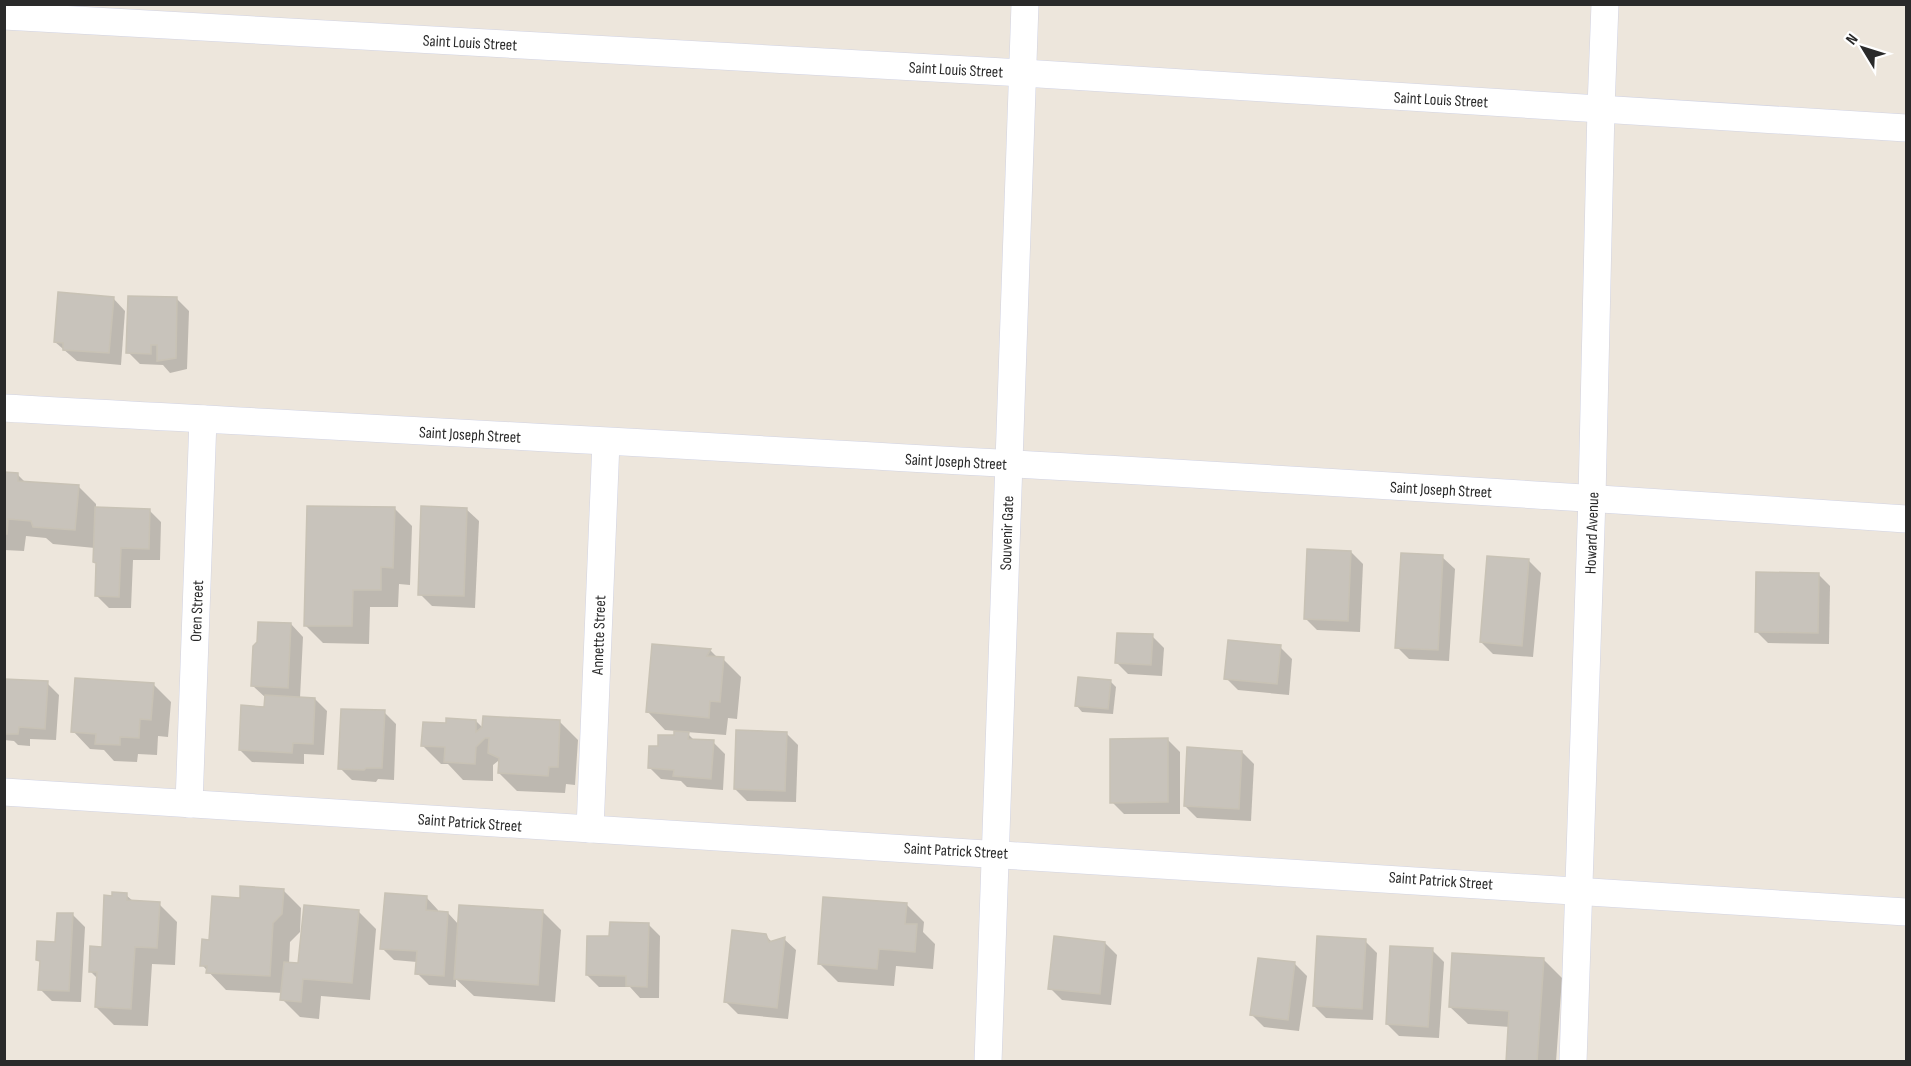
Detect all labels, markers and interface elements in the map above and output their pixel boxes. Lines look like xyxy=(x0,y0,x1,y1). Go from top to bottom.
north arrow xyxy=(1833,18,1893,78)
text: N xyxy=(1842,30,1862,49)
street label: Saint Louis Street xyxy=(422,32,518,55)
street label: Saint Louis Street xyxy=(908,59,1004,82)
street label: Saint Louis Street xyxy=(1393,89,1489,112)
street label: Saint Joseph Street xyxy=(418,423,522,448)
street label: Saint Joseph Street xyxy=(904,450,1008,475)
street label: Saint Joseph Street xyxy=(1389,478,1493,503)
street label: Howard Avenue xyxy=(1582,492,1603,575)
street label: Souvenir Gate xyxy=(997,495,1018,571)
street label: Oren Street xyxy=(187,580,208,642)
street label: Annette Street xyxy=(589,595,610,676)
street label: Saint Patrick Street xyxy=(417,810,523,837)
street label: Saint Patrick Street xyxy=(903,839,1009,864)
street label: Saint Patrick Street xyxy=(1388,868,1494,895)

